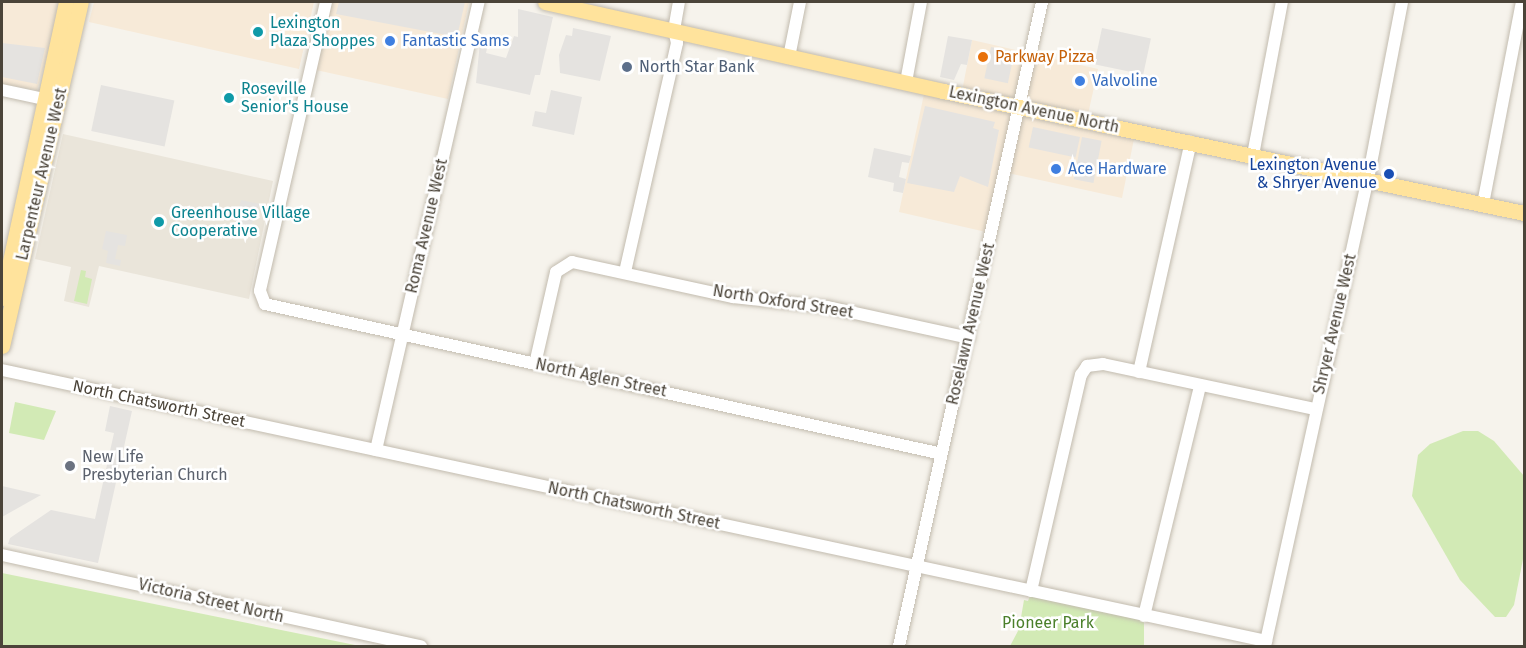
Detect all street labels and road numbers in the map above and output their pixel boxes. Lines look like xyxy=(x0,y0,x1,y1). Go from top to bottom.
street label: Lexington Avenue North xyxy=(947,83,1121,137)
street label: Larpenteur Avenue West xyxy=(13,86,71,262)
street label: Roma Avenue West xyxy=(402,157,452,295)
street label: Roselawn Avenue West xyxy=(943,241,999,407)
street label: Shryer Avenue West xyxy=(1309,252,1361,396)
street label: North Oxford Street xyxy=(711,281,855,323)
street label: North Aglen Street xyxy=(534,355,668,401)
street label: North Chatsworth Street xyxy=(71,376,247,432)
street label: North Chatsworth Street xyxy=(546,478,722,534)
street label: Victoria Street North xyxy=(136,575,286,627)

